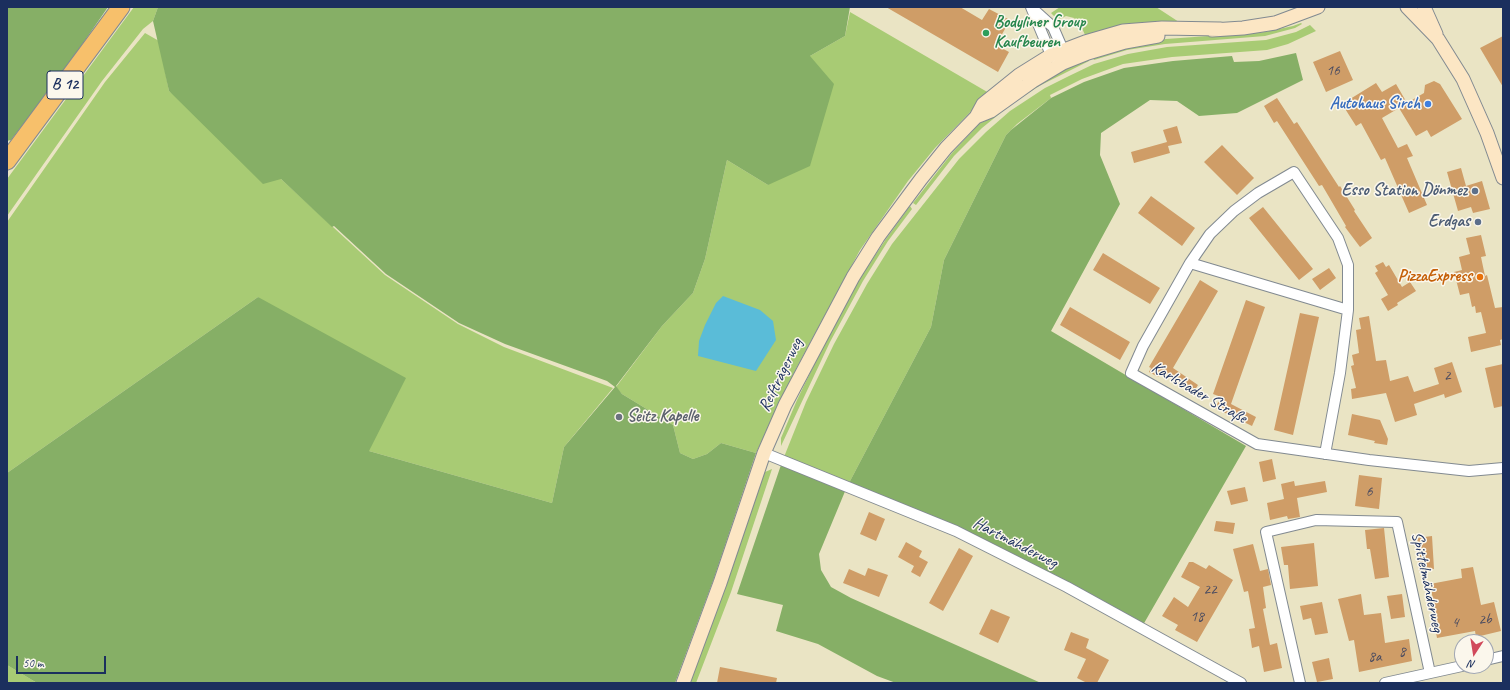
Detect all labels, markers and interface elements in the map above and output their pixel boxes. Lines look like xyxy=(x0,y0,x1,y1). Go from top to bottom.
place label: Bodyliner Group Kaufbeuren xyxy=(994,13,1085,53)
marker: Bodyliner Group Kaufbeuren xyxy=(981,28,991,38)
house number: 16 xyxy=(1326,62,1340,80)
road number: B 12 xyxy=(47,71,83,99)
place label: Autohaus Sirch xyxy=(1330,94,1420,114)
marker: Autohaus Sirch xyxy=(1423,99,1433,109)
place label: Esso Station Dönmez xyxy=(1342,181,1467,201)
marker: Esso Station Dönmez xyxy=(1470,186,1480,196)
place label: Erdgas xyxy=(1428,212,1470,232)
marker: Erdgas xyxy=(1473,217,1483,227)
place label: PizzaExpress xyxy=(1398,267,1472,287)
marker: PizzaExpress xyxy=(1475,272,1485,282)
street label: Reifträgerweg xyxy=(754,335,808,415)
street label: Karlsbader Straße xyxy=(1148,357,1250,429)
house number: 2 xyxy=(1444,367,1450,385)
place label: Seitz Kapelle xyxy=(627,407,699,427)
marker: Seitz Kapelle xyxy=(614,412,624,422)
house number: 6 xyxy=(1366,483,1372,501)
street label: Hartmähderweg xyxy=(969,513,1061,573)
street label: Spittelmähderweg xyxy=(1406,530,1448,634)
house number: 22 xyxy=(1203,581,1217,599)
house number: 18 xyxy=(1190,608,1204,626)
house number: 2b xyxy=(1478,611,1492,629)
house number: 4 xyxy=(1452,614,1458,632)
north arrow xyxy=(1454,634,1494,674)
house number: 8 xyxy=(1399,643,1405,661)
scale bar xyxy=(18,648,108,674)
house number: 8a xyxy=(1368,648,1382,666)
text: 50 m xyxy=(23,655,43,671)
text: N xyxy=(1467,657,1477,672)

